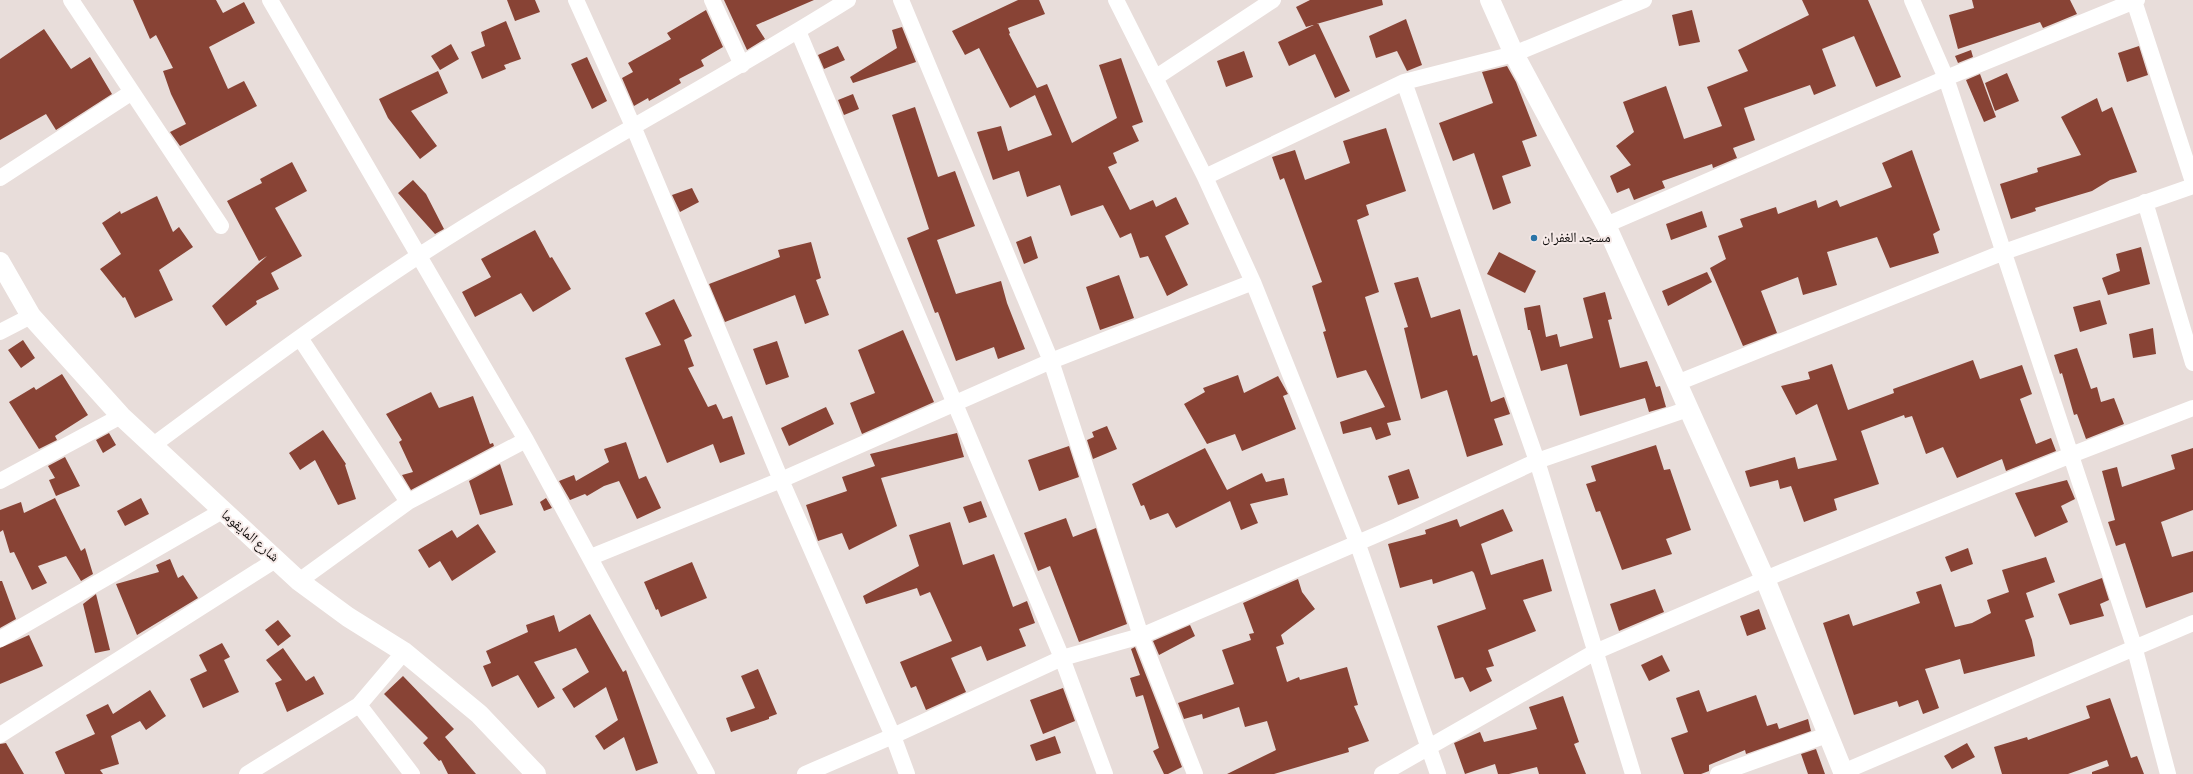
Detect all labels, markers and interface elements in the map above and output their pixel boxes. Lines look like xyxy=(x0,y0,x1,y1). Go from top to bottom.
place label: مسجد الغفران xyxy=(1542,231,1611,246)
marker: مسجد الغفران xyxy=(1529,233,1539,243)
street label: شارع المايقوما xyxy=(217,507,281,566)

